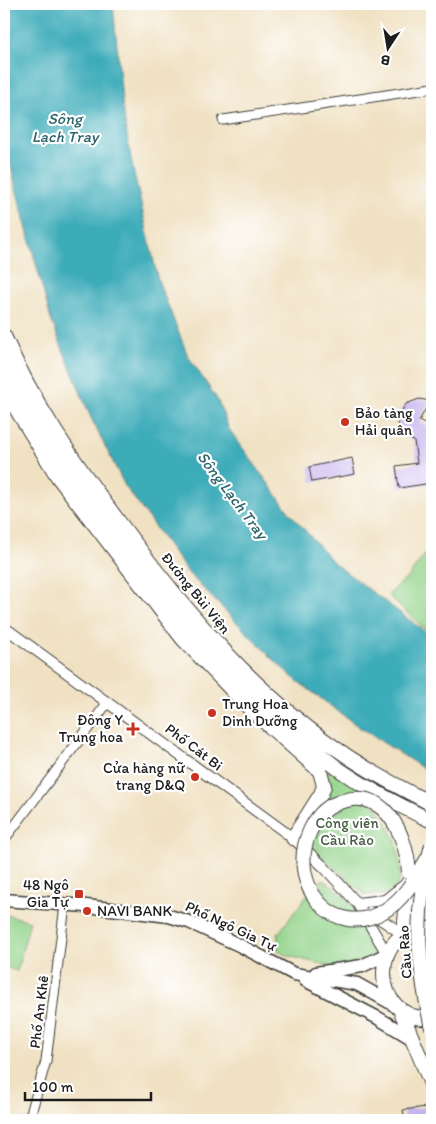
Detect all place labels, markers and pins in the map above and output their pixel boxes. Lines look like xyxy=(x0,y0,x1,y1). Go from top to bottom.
place label: Bảo tàng Hải quân xyxy=(355,404,413,439)
marker: Bảo tàng Hải quân xyxy=(339,416,351,428)
place label: Trung Hoa Dinh Dưỡng xyxy=(222,695,298,730)
marker: Trung Hoa Dinh Dưỡng xyxy=(206,707,218,719)
place label: Đông Y Trung hoa xyxy=(59,711,123,746)
marker: Đông Y Trung hoa xyxy=(127,723,139,735)
place label: Cửa hàng nữ trang D&Q xyxy=(103,759,185,794)
marker: Cửa hàng nữ trang D&Q xyxy=(189,771,201,783)
place label: 48 Ngô Gia Tự xyxy=(23,876,69,911)
marker: 48 Ngô Gia Tự xyxy=(73,888,85,900)
place label: NAVI BANK xyxy=(97,902,172,920)
marker: NAVI BANK xyxy=(81,905,93,917)

